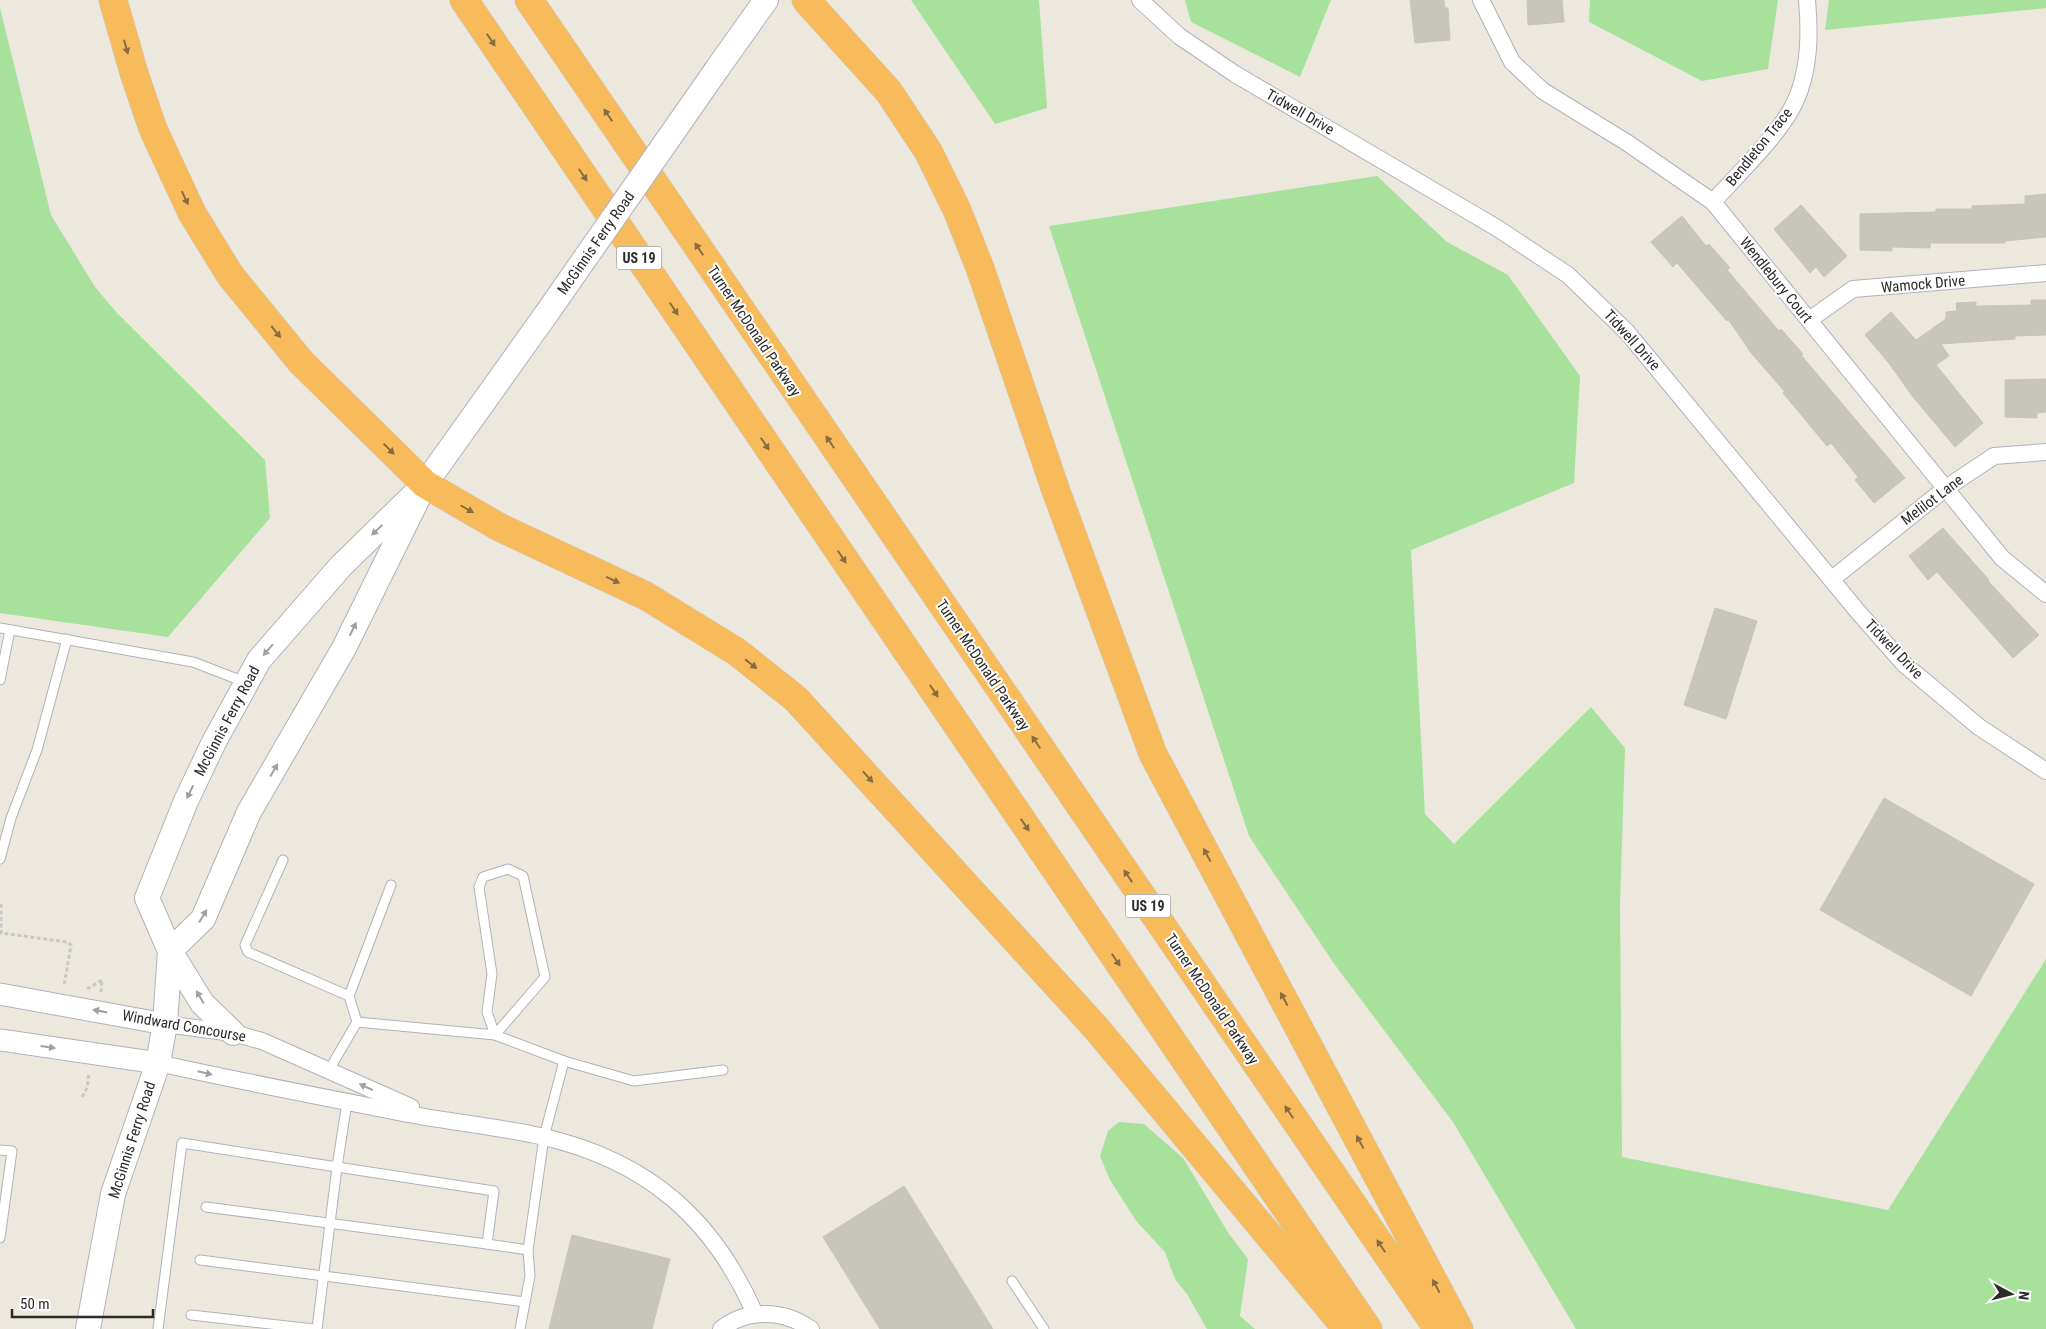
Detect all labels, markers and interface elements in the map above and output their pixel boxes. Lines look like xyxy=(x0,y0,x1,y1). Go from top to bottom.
one-way arrow xyxy=(487,34,496,47)
one-way arrow xyxy=(123,40,131,55)
street label: Tidwell Drive xyxy=(1263,85,1337,139)
street label: Bendleton Trace xyxy=(1722,104,1796,190)
one-way arrow xyxy=(603,108,613,122)
one-way arrow xyxy=(578,168,587,182)
street label: McGinnis Ferry Road xyxy=(554,188,638,298)
one-way arrow xyxy=(182,191,190,205)
street label: Wendlebury Court xyxy=(1736,233,1816,327)
one-way arrow xyxy=(694,243,704,256)
road number: US 19 xyxy=(616,247,662,270)
street label: Turner McDonald Parkway xyxy=(703,262,805,400)
street label: Wamock Drive xyxy=(1880,271,1966,297)
one-way arrow xyxy=(669,303,679,316)
street label: Tidwell Drive xyxy=(1600,306,1664,374)
one-way arrow xyxy=(271,325,282,338)
one-way arrow xyxy=(825,435,835,448)
one-way arrow xyxy=(760,437,770,451)
one-way arrow xyxy=(383,443,395,455)
street label: Melilot Lane xyxy=(1898,471,1966,529)
one-way arrow xyxy=(460,504,474,513)
one-way arrow xyxy=(372,524,384,536)
one-way arrow xyxy=(837,550,847,564)
one-way arrow xyxy=(606,576,620,584)
street label: Turner McDonald Parkway xyxy=(932,596,1034,734)
street label: Tidwell Drive xyxy=(1861,616,1927,682)
one-way arrow xyxy=(349,621,358,636)
one-way arrow xyxy=(262,643,273,656)
one-way arrow xyxy=(745,659,758,669)
street label: McGinnis Ferry Road xyxy=(190,663,264,779)
one-way arrow xyxy=(929,684,938,698)
one-way arrow xyxy=(1031,736,1041,749)
one-way arrow xyxy=(269,763,278,777)
one-way arrow xyxy=(862,770,874,782)
one-way arrow xyxy=(186,785,194,799)
one-way arrow xyxy=(1020,819,1030,832)
one-way arrow xyxy=(1203,849,1212,862)
one-way arrow xyxy=(1123,870,1133,883)
road number: US 19 xyxy=(1126,894,1170,918)
one-way arrow xyxy=(198,909,207,923)
street label: Turner McDonald Parkway xyxy=(1161,930,1263,1068)
one-way arrow xyxy=(1112,953,1121,967)
one-way arrow xyxy=(196,990,204,1005)
one-way arrow xyxy=(1280,992,1288,1006)
street label: Windward Concourse xyxy=(121,1006,247,1046)
one-way arrow xyxy=(92,1007,108,1015)
one-way arrow xyxy=(41,1043,57,1051)
one-way arrow xyxy=(198,1069,213,1077)
street label: McGinnis Ferry Road xyxy=(105,1079,159,1201)
one-way arrow xyxy=(359,1083,374,1092)
one-way arrow xyxy=(1284,1105,1294,1118)
one-way arrow xyxy=(1356,1135,1364,1150)
one-way arrow xyxy=(1376,1239,1386,1252)
north arrow xyxy=(1986,1269,2036,1319)
one-way arrow xyxy=(1432,1279,1440,1293)
scale bar xyxy=(12,1286,154,1318)
text: N xyxy=(2015,1290,2032,1301)
text: 50 m xyxy=(20,1295,50,1313)

